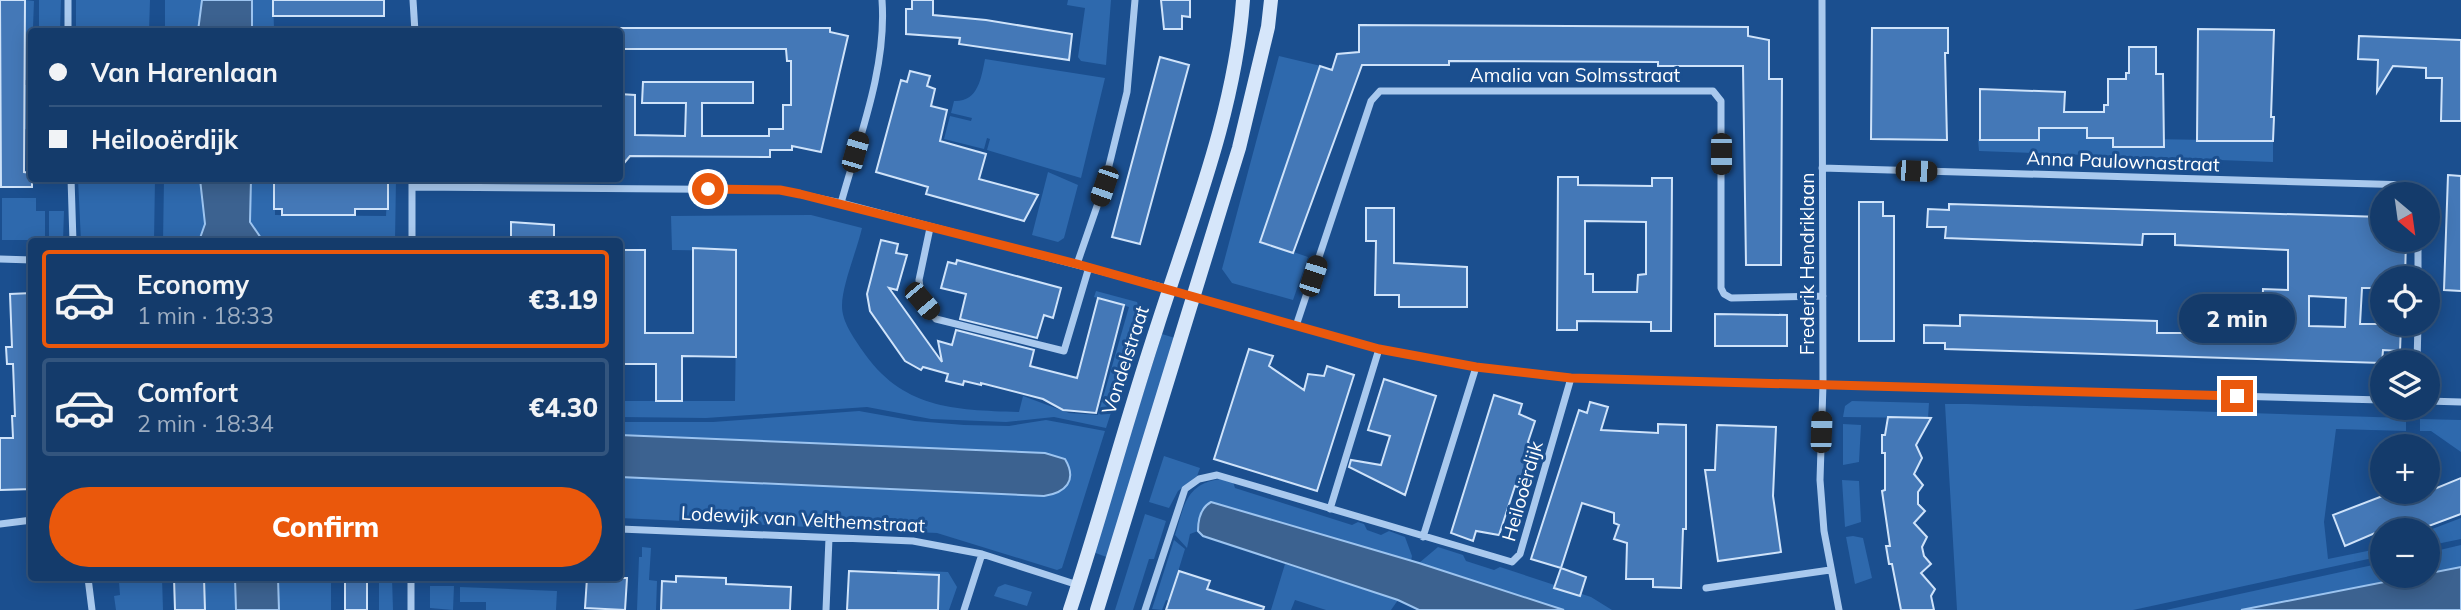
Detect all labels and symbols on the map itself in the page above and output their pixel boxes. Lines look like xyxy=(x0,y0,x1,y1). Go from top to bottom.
street label: Amalia van Solmsstraat xyxy=(1470,63,1681,87)
car xyxy=(840,129,871,175)
car xyxy=(1711,133,1732,175)
street label: Anna Paulownastraat xyxy=(2026,146,2220,176)
car xyxy=(1895,160,1938,182)
car xyxy=(1088,163,1121,209)
route start xyxy=(692,173,724,205)
street label: Frederik Hendriklaan xyxy=(1795,173,1819,355)
north arrow xyxy=(2370,182,2440,252)
car xyxy=(1297,253,1330,299)
car xyxy=(901,278,944,324)
callout: 2 min xyxy=(2179,294,2295,344)
street label: Vondelstraat xyxy=(1096,302,1154,417)
route end xyxy=(2221,380,2253,412)
car xyxy=(1810,411,1833,453)
street label: Heilooërdijk xyxy=(1496,438,1548,544)
street label: Lodewijk van Velthemstraat xyxy=(680,501,926,537)

